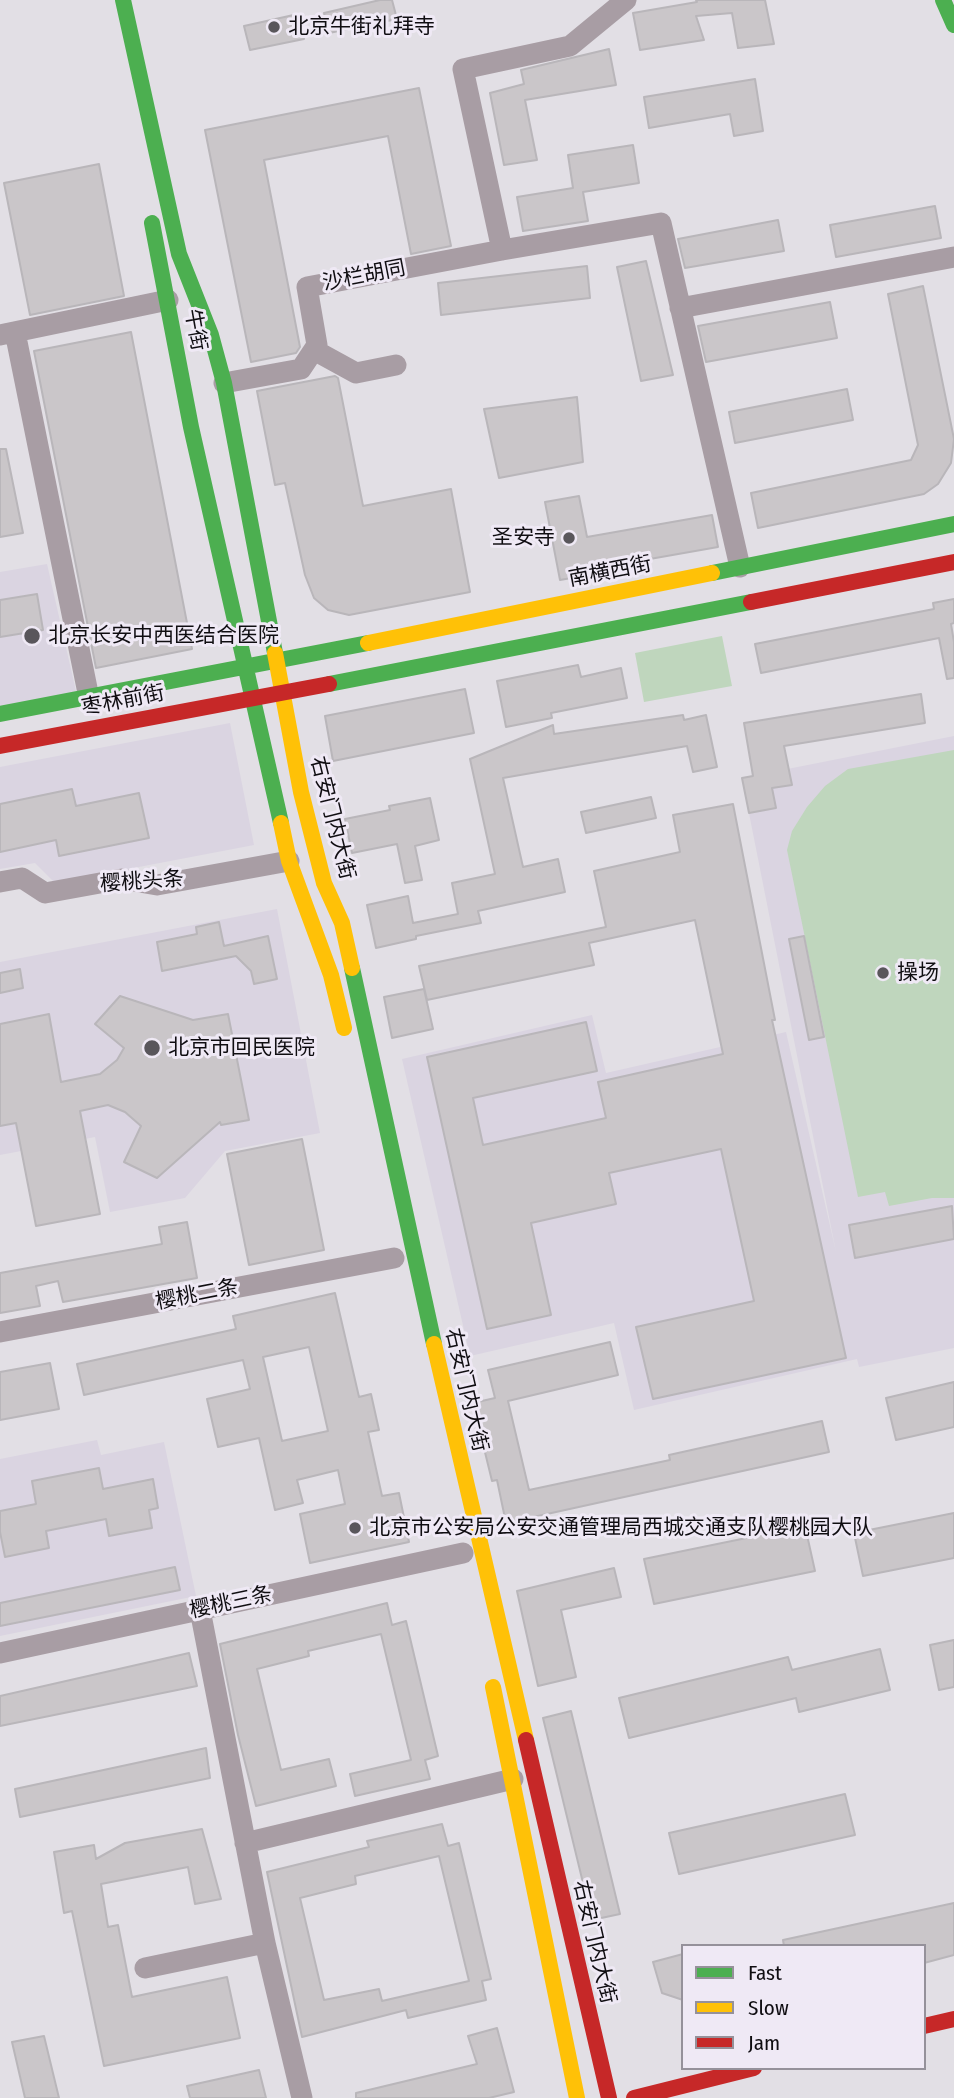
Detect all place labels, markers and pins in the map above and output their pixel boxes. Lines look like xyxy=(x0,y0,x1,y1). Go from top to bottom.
place label: 北京牛街礼拜寺 xyxy=(288,14,435,40)
marker: 北京牛街礼拜寺 xyxy=(266,19,282,35)
place label: 圣安寺 xyxy=(492,525,555,551)
marker: 圣安寺 xyxy=(561,530,577,546)
place label: 北京长安中西医结合医院 xyxy=(48,623,279,649)
marker: 北京长安中西医结合医院 xyxy=(22,626,42,646)
place label: 操场 xyxy=(897,960,939,986)
marker: 操场 xyxy=(875,965,891,981)
place label: 北京市回民医院 xyxy=(168,1035,315,1061)
marker: 北京市回民医院 xyxy=(142,1038,162,1058)
place label: 北京市公安局公安交通管理局西城交通支队樱桃园大队 xyxy=(369,1515,873,1541)
marker: 北京市公安局公安交通管理局西城交通支队樱桃园大队 xyxy=(347,1520,363,1536)

